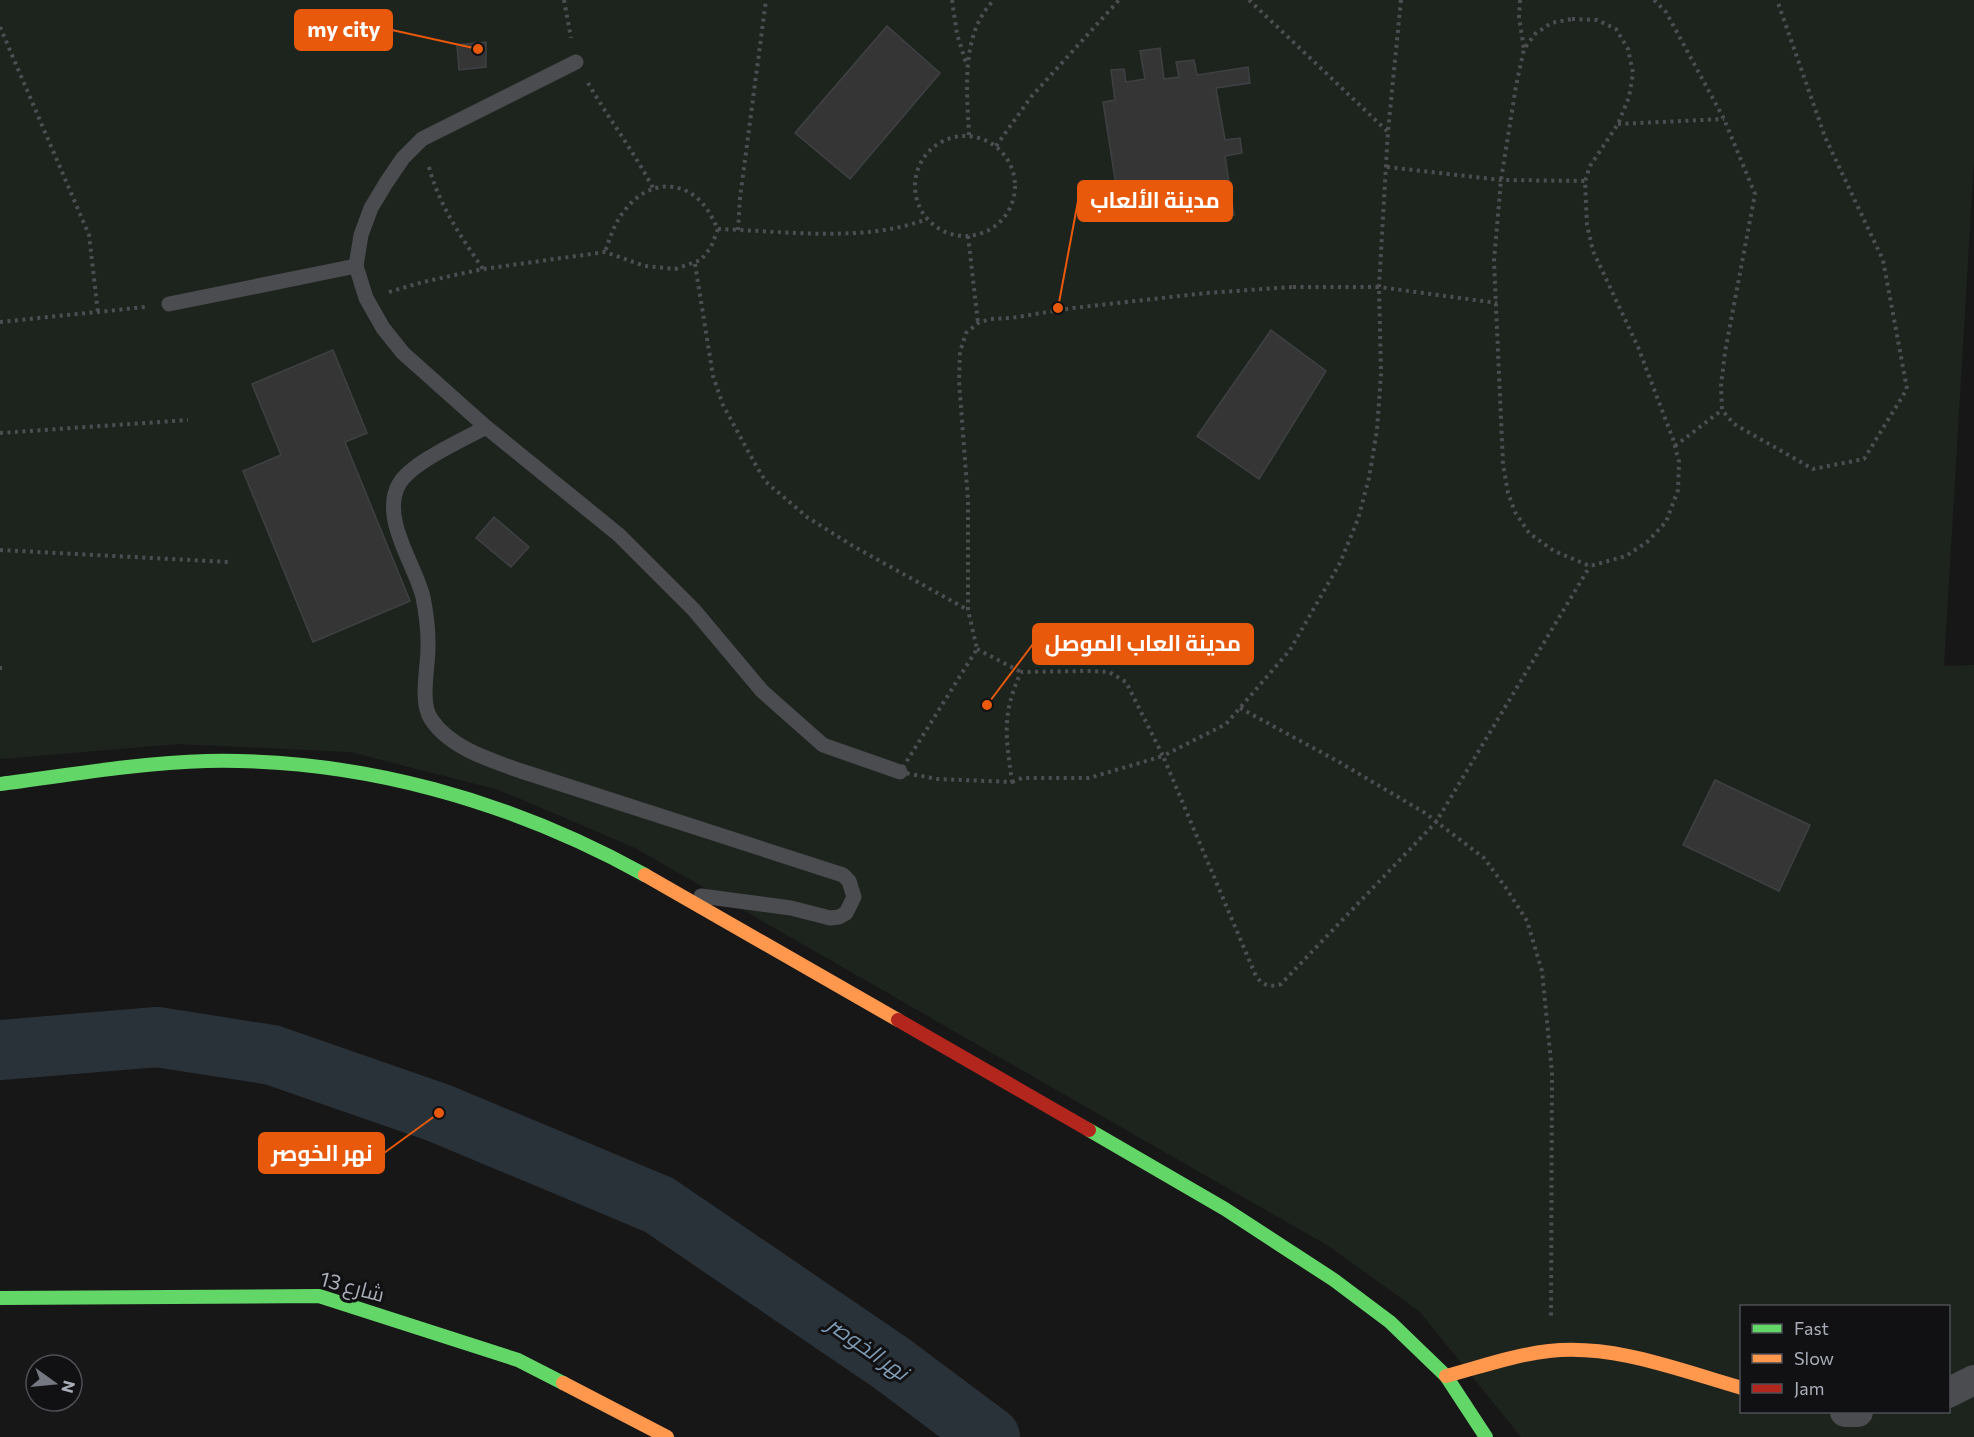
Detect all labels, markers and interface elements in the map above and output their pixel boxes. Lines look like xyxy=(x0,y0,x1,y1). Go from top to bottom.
callout: my city xyxy=(295,10,392,50)
text: my city xyxy=(307,15,381,42)
callout: مدينة الألعاب xyxy=(1078,181,1232,221)
text: مدينة الألعاب xyxy=(1090,186,1220,213)
callout: مدينة العاب الموصل xyxy=(1033,624,1253,664)
text: مدينة العاب الموصل xyxy=(1045,629,1241,657)
callout: نهر الخوصر xyxy=(259,1133,384,1173)
text: نهر الخوصر xyxy=(270,1139,373,1167)
street label: شارع 13 xyxy=(317,1265,387,1309)
legend xyxy=(1740,1305,1950,1413)
water label: نهر الخوصر xyxy=(819,1308,916,1387)
text: Fast xyxy=(1794,1317,1829,1339)
text: Slow xyxy=(1794,1347,1834,1369)
north arrow xyxy=(24,1353,84,1413)
text: Jam xyxy=(1794,1377,1824,1399)
text: N xyxy=(58,1379,80,1395)

